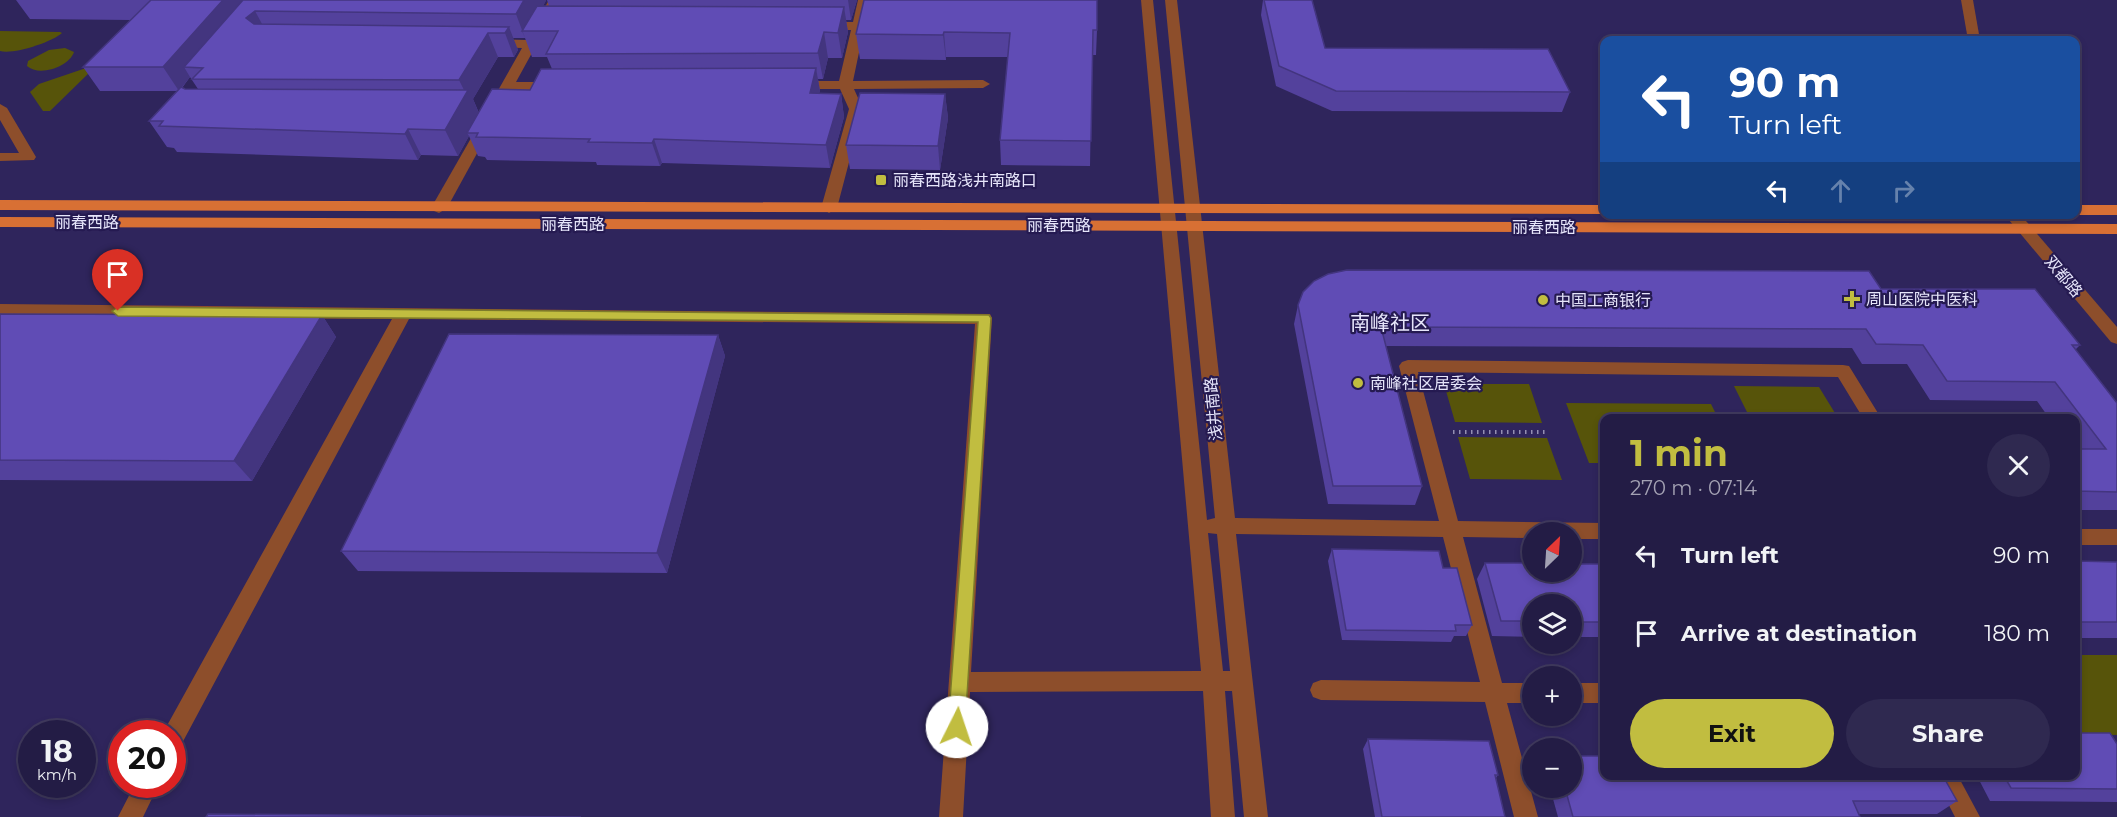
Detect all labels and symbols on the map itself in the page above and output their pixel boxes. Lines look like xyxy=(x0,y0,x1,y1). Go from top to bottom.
place label: 丽春西路浅井南路口 xyxy=(893,171,1037,190)
marker: 丽春西路浅井南路口 xyxy=(874,173,888,187)
street label: 丽春西路 xyxy=(55,213,119,232)
street label: 丽春西路 xyxy=(541,215,605,234)
street label: 丽春西路 xyxy=(1027,216,1091,235)
street label: 丽春西路 xyxy=(1512,218,1576,237)
pin xyxy=(92,249,143,311)
street label: 双都路 xyxy=(2041,252,2086,301)
marker: 周山医院中医科 xyxy=(1843,290,1861,308)
place label: 周山医院中医科 xyxy=(1866,290,1978,309)
place label: 中国工商银行 xyxy=(1555,291,1651,310)
marker: 中国工商银行 xyxy=(1536,293,1550,307)
district label: 南峰社区 xyxy=(1350,311,1430,335)
place label: 南峰社区居委会 xyxy=(1370,374,1482,393)
street label: 浅井南路 xyxy=(1201,376,1226,442)
marker: 南峰社区居委会 xyxy=(1351,376,1365,390)
north arrow xyxy=(1522,522,1582,582)
position arrow xyxy=(925,695,989,759)
speed limit sign: 20 xyxy=(108,720,186,798)

